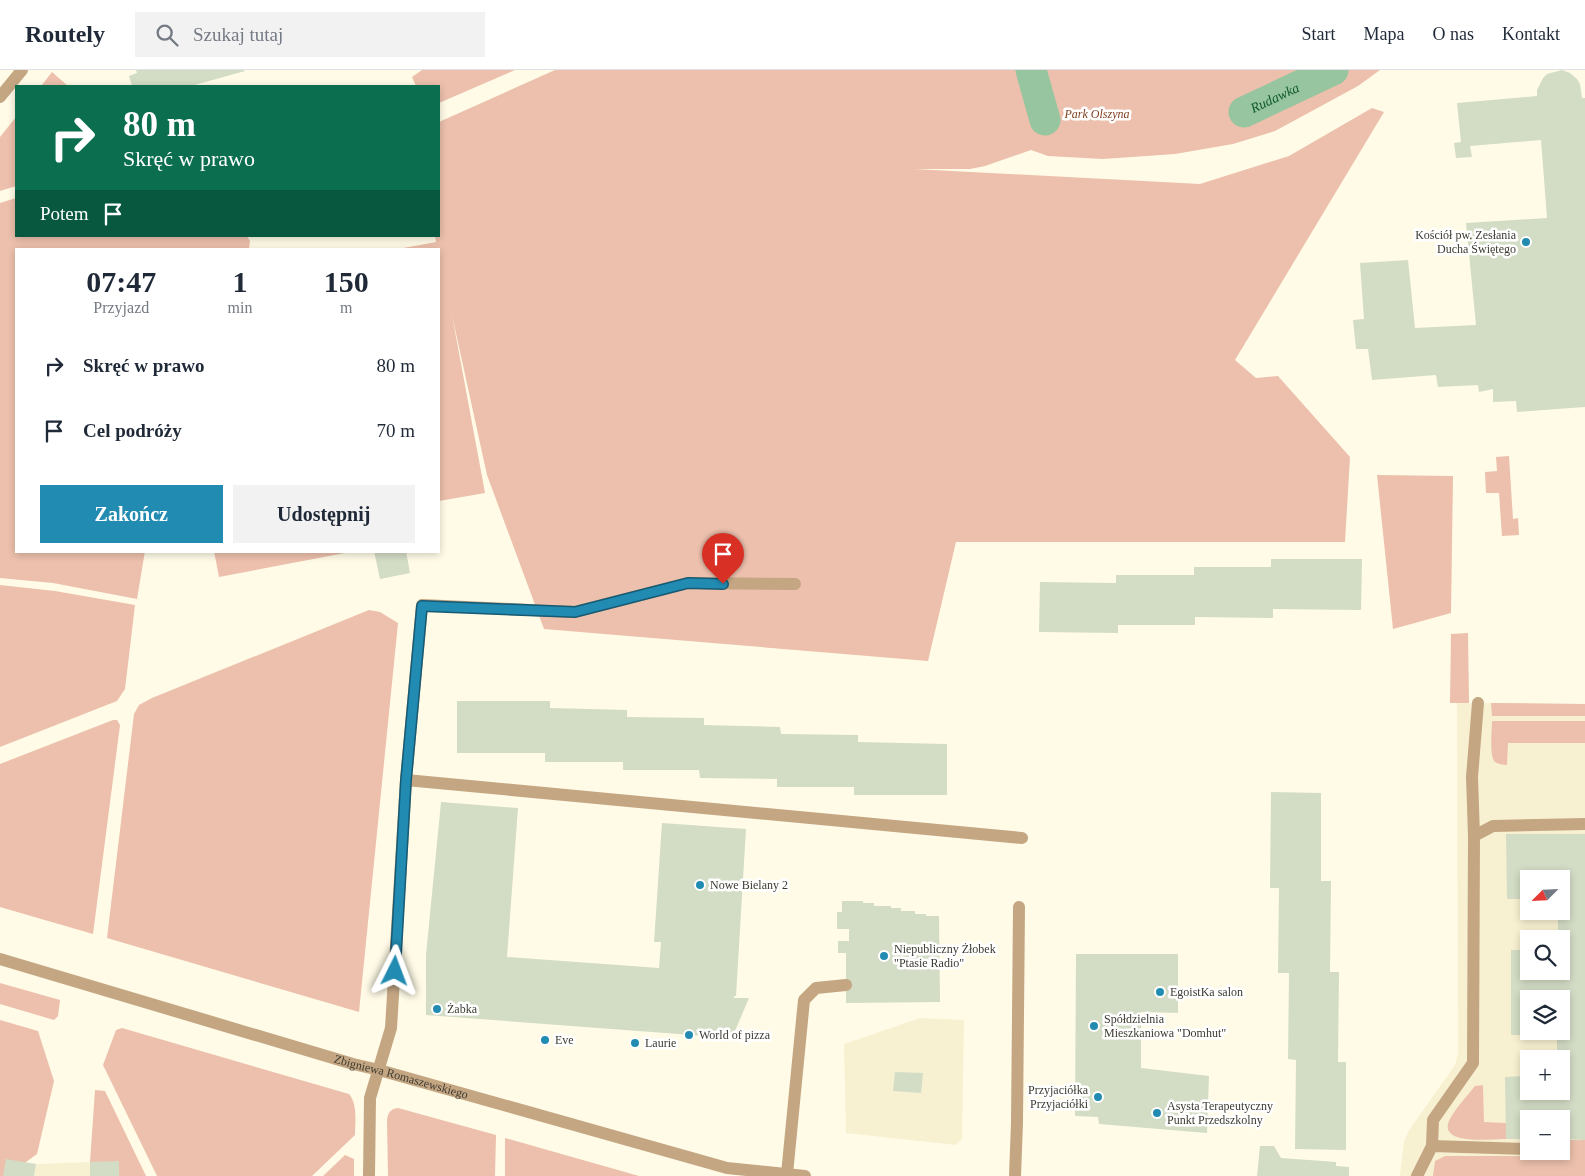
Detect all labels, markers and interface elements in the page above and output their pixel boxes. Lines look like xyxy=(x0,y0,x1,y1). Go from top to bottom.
search box xyxy=(135,12,485,57)
text: Routely xyxy=(25,21,105,47)
icon: search xyxy=(153,21,181,49)
text: Szukaj tutaj xyxy=(193,24,283,45)
text: Start xyxy=(1302,24,1336,44)
text: Mapa xyxy=(1364,24,1405,44)
text: O nas xyxy=(1433,24,1474,44)
text: Kontakt xyxy=(1502,24,1560,44)
water label: Rudawka xyxy=(1247,80,1302,116)
icon: right xyxy=(40,105,105,170)
text: 80 m xyxy=(123,105,196,144)
park label: Park Olszyna xyxy=(1064,107,1130,121)
text: Skręć w prawo xyxy=(123,146,255,171)
icon: arrive xyxy=(99,200,127,228)
text: Potem xyxy=(40,203,89,224)
place label: Kościół pw. Zesłania Ducha Świętego xyxy=(1415,228,1517,256)
marker: Kościół pw. Zesłania Ducha Świętego xyxy=(1520,236,1532,248)
text: 07:47 xyxy=(86,265,156,298)
text: 1 xyxy=(232,265,247,298)
text: 150 xyxy=(324,265,369,298)
text: Przyjazd xyxy=(93,299,149,316)
text: min xyxy=(228,299,252,316)
text: m xyxy=(340,299,352,316)
icon: right xyxy=(40,352,68,380)
text: Skręć w prawo xyxy=(83,355,204,376)
text: 80 m xyxy=(376,355,415,376)
icon: arrive xyxy=(40,417,68,445)
text: Cel podróży xyxy=(83,420,182,441)
text: 70 m xyxy=(376,420,415,441)
button: Zakończ xyxy=(40,485,223,543)
button: Udostępnij xyxy=(233,485,415,543)
pin xyxy=(702,533,744,584)
icon: arrive xyxy=(709,540,737,568)
north arrow xyxy=(1520,870,1570,920)
map controls xyxy=(1520,870,1570,1160)
place label: Nowe Bielany 2 xyxy=(710,878,788,892)
marker: Nowe Bielany 2 xyxy=(694,879,706,891)
button: search xyxy=(1520,930,1570,980)
place label: Niepubliczny Żłobek "Ptasie Radio" xyxy=(894,942,996,970)
position arrow xyxy=(368,944,420,996)
marker: Niepubliczny Żłobek "Ptasie Radio" xyxy=(878,950,890,962)
place label: EgoistKa salon xyxy=(1170,985,1243,999)
marker: EgoistKa salon xyxy=(1154,986,1166,998)
button: layers xyxy=(1520,990,1570,1040)
place label: Żabka xyxy=(447,1002,478,1016)
marker: Żabka xyxy=(431,1003,443,1015)
place label: Spółdzielnia Mieszkaniowa "Domhut" xyxy=(1104,1012,1226,1040)
marker: Spółdzielnia Mieszkaniowa "Domhut" xyxy=(1088,1020,1100,1032)
place label: World of pizza xyxy=(699,1028,771,1042)
marker: World of pizza xyxy=(683,1029,695,1041)
place label: Eve xyxy=(555,1033,574,1047)
marker: Eve xyxy=(539,1034,551,1046)
place label: Laurie xyxy=(645,1036,676,1050)
marker: Laurie xyxy=(629,1037,641,1049)
button: + xyxy=(1520,1050,1570,1100)
street label: Zbigniewa Romaszewskiego xyxy=(332,1052,470,1102)
place label: Przyjaciółka Przyjaciółki xyxy=(1028,1083,1089,1111)
marker: Przyjaciółka Przyjaciółki xyxy=(1092,1091,1104,1103)
place label: Asysta Terapeutyczny Punkt Przedszkolny xyxy=(1167,1099,1273,1127)
marker: Asysta Terapeutyczny Punkt Przedszkolny xyxy=(1151,1107,1163,1119)
button: − xyxy=(1520,1110,1570,1160)

